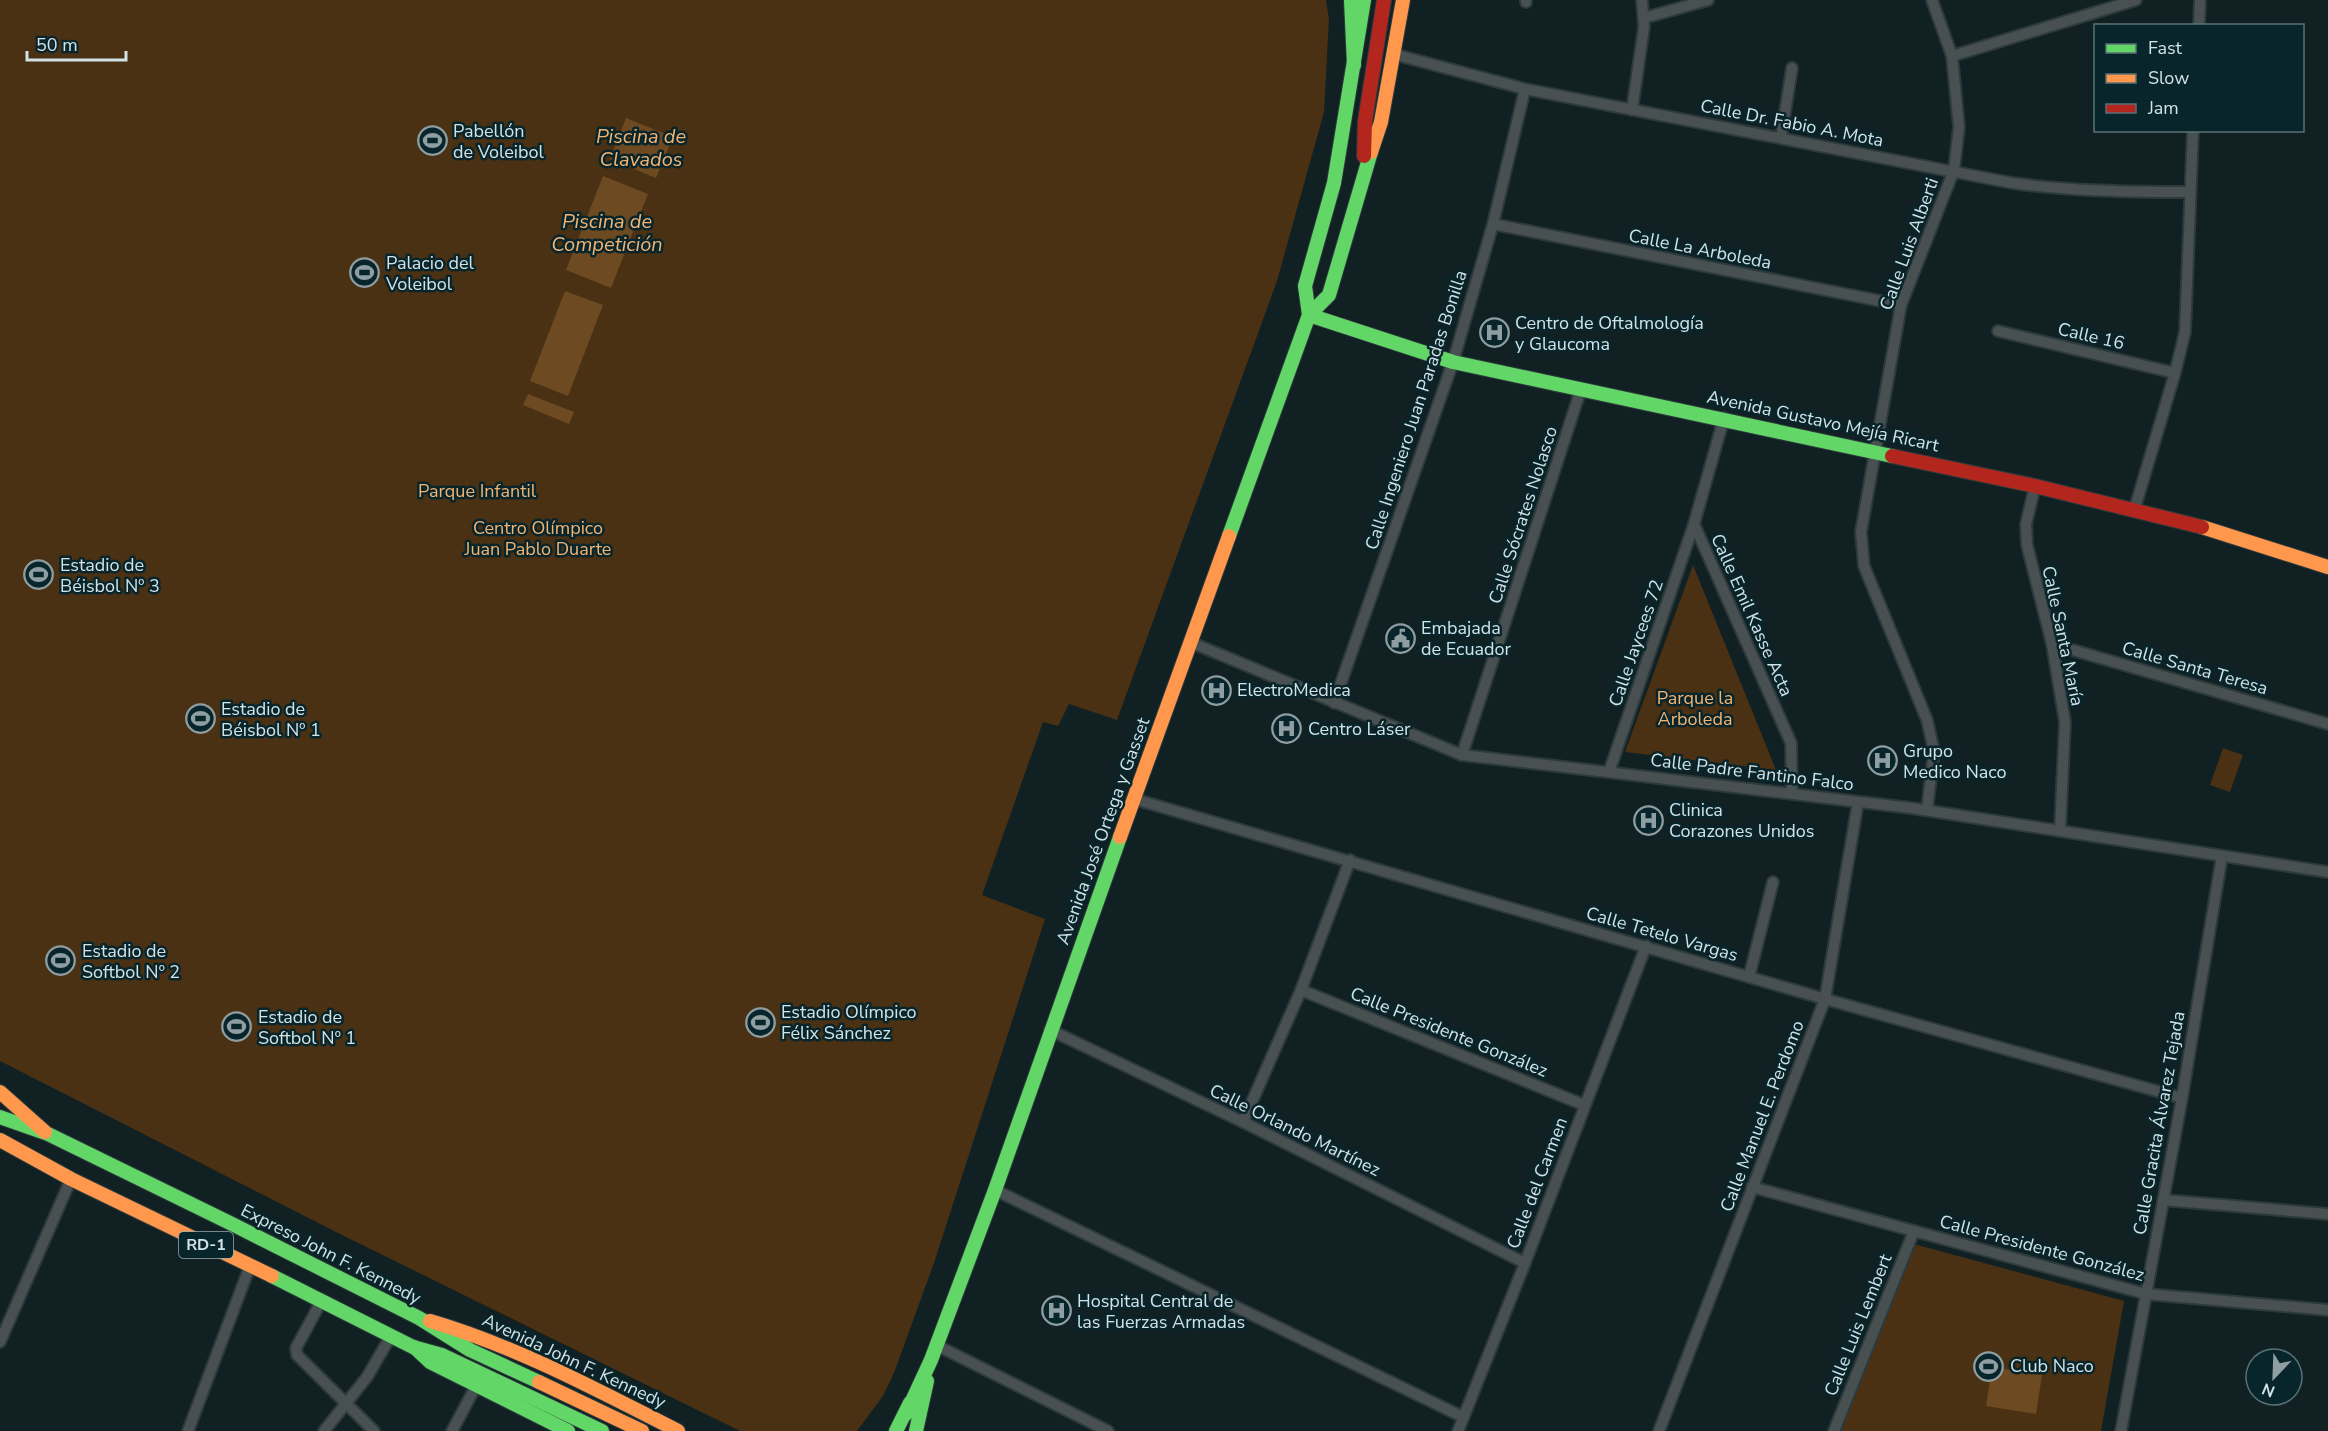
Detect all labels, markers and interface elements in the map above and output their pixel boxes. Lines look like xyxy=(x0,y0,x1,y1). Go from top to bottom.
scale bar xyxy=(27,24,126,62)
legend xyxy=(2094,24,2304,132)
text: 50 m xyxy=(36,33,78,57)
text: Fast xyxy=(2148,36,2183,60)
text: Slow xyxy=(2148,66,2189,90)
street label: Calle Dr. Fabio A. Mota xyxy=(1698,93,1886,153)
text: Jam xyxy=(2147,96,2179,120)
place label: Pabellón de Voleibol xyxy=(453,119,545,164)
water label: Piscina de Clavados xyxy=(596,123,686,173)
sports icon: Pabellón de Voleibol xyxy=(416,125,448,157)
street label: Calle Luis Alberti xyxy=(1874,174,1944,314)
water label: Piscina de Competición xyxy=(551,208,663,258)
street label: Calle La Arboleda xyxy=(1627,223,1773,275)
place label: Palacio del Voleibol xyxy=(385,251,475,296)
sports icon: Palacio del Voleibol xyxy=(349,257,381,289)
street label: Calle Ingeniero Juan Paradas Bonilla xyxy=(1359,267,1473,553)
place label: Centro de Oftalmología y Glaucoma xyxy=(1515,311,1704,356)
hospital icon: Centro de Oftalmología y Glaucoma xyxy=(1478,317,1510,349)
street label: Calle 16 xyxy=(2055,317,2127,355)
street label: Avenida Gustavo Mejía Ricart xyxy=(1705,385,1942,457)
street label: Calle Sócrates Nolasco xyxy=(1483,423,1563,607)
park label: Parque Infantil xyxy=(418,479,537,503)
park label: Centro Olímpico Juan Pablo Duarte xyxy=(464,516,611,561)
street label: Calle Emil Kasse Acta xyxy=(1705,530,1799,700)
place label: Estadio de Béisbol Nº 3 xyxy=(60,553,160,598)
sports icon: Estadio de Béisbol Nº 3 xyxy=(23,559,55,591)
street label: Calle Santa María xyxy=(2036,564,2090,708)
street label: Calle Jaycees 72 xyxy=(1603,576,1669,710)
place label: Embajada de Ecuador xyxy=(1421,616,1512,661)
public building icon: Embajada de Ecuador xyxy=(1384,622,1416,654)
street label: Calle Santa Teresa xyxy=(2119,636,2271,700)
hospital icon: ElectroMedica xyxy=(1200,674,1232,706)
place label: ElectroMedica xyxy=(1237,678,1351,702)
park label: Parque la Arboleda xyxy=(1657,686,1733,731)
place label: Estadio de Béisbol Nº 1 xyxy=(221,697,321,742)
sports icon: Estadio de Béisbol Nº 1 xyxy=(184,703,216,735)
street label: Avenida José Ortega y Gasset xyxy=(1051,713,1156,948)
hospital icon: Centro Láser xyxy=(1271,713,1303,745)
place label: Centro Láser xyxy=(1308,717,1411,741)
place label: Grupo Medico Naco xyxy=(1903,739,2006,784)
hospital icon: Grupo Medico Naco xyxy=(1866,745,1898,777)
street label: Calle Padre Fantino Falco xyxy=(1649,748,1855,796)
place label: Clinica Corazones Unidos xyxy=(1669,798,1814,843)
hospital icon: Clinica Corazones Unidos xyxy=(1632,804,1664,836)
street label: Calle Tetelo Vargas xyxy=(1583,901,1741,967)
place label: Estadio de Softbol Nº 2 xyxy=(82,939,180,984)
sports icon: Estadio de Softbol Nº 2 xyxy=(45,945,77,977)
street label: Calle Presidente González xyxy=(1347,981,1551,1083)
place label: Estadio Olímpico Félix Sánchez xyxy=(781,1000,917,1045)
place label: Estadio de Softbol Nº 1 xyxy=(258,1005,356,1050)
sports icon: Estadio Olímpico Félix Sánchez xyxy=(744,1006,776,1038)
street label: Calle Gracita Álvarez Tejada xyxy=(2128,1009,2190,1237)
sports icon: Estadio de Softbol Nº 1 xyxy=(221,1011,253,1043)
street label: Calle Manuel E. Perdomo xyxy=(1714,1017,1810,1215)
street label: Calle Orlando Martínez xyxy=(1206,1078,1384,1182)
street label: Calle del Carmen xyxy=(1501,1114,1573,1252)
street label: Expreso John F. Kennedy xyxy=(237,1198,426,1310)
street label: Calle Presidente González xyxy=(1937,1209,2147,1287)
road number: RD-1 xyxy=(179,1232,233,1258)
street label: Calle Luis Lembert xyxy=(1819,1250,1898,1400)
place label: Hospital Central de las Fuerzas Armadas xyxy=(1077,1289,1245,1334)
hospital icon: Hospital Central de las Fuerzas Armadas xyxy=(1040,1295,1072,1327)
street label: Avenida John F. Kennedy xyxy=(478,1308,670,1414)
north arrow xyxy=(2244,1347,2304,1407)
sports icon: Club Naco xyxy=(1973,1350,2005,1382)
place label: Club Naco xyxy=(2010,1354,2094,1378)
text: N xyxy=(2259,1377,2278,1402)

